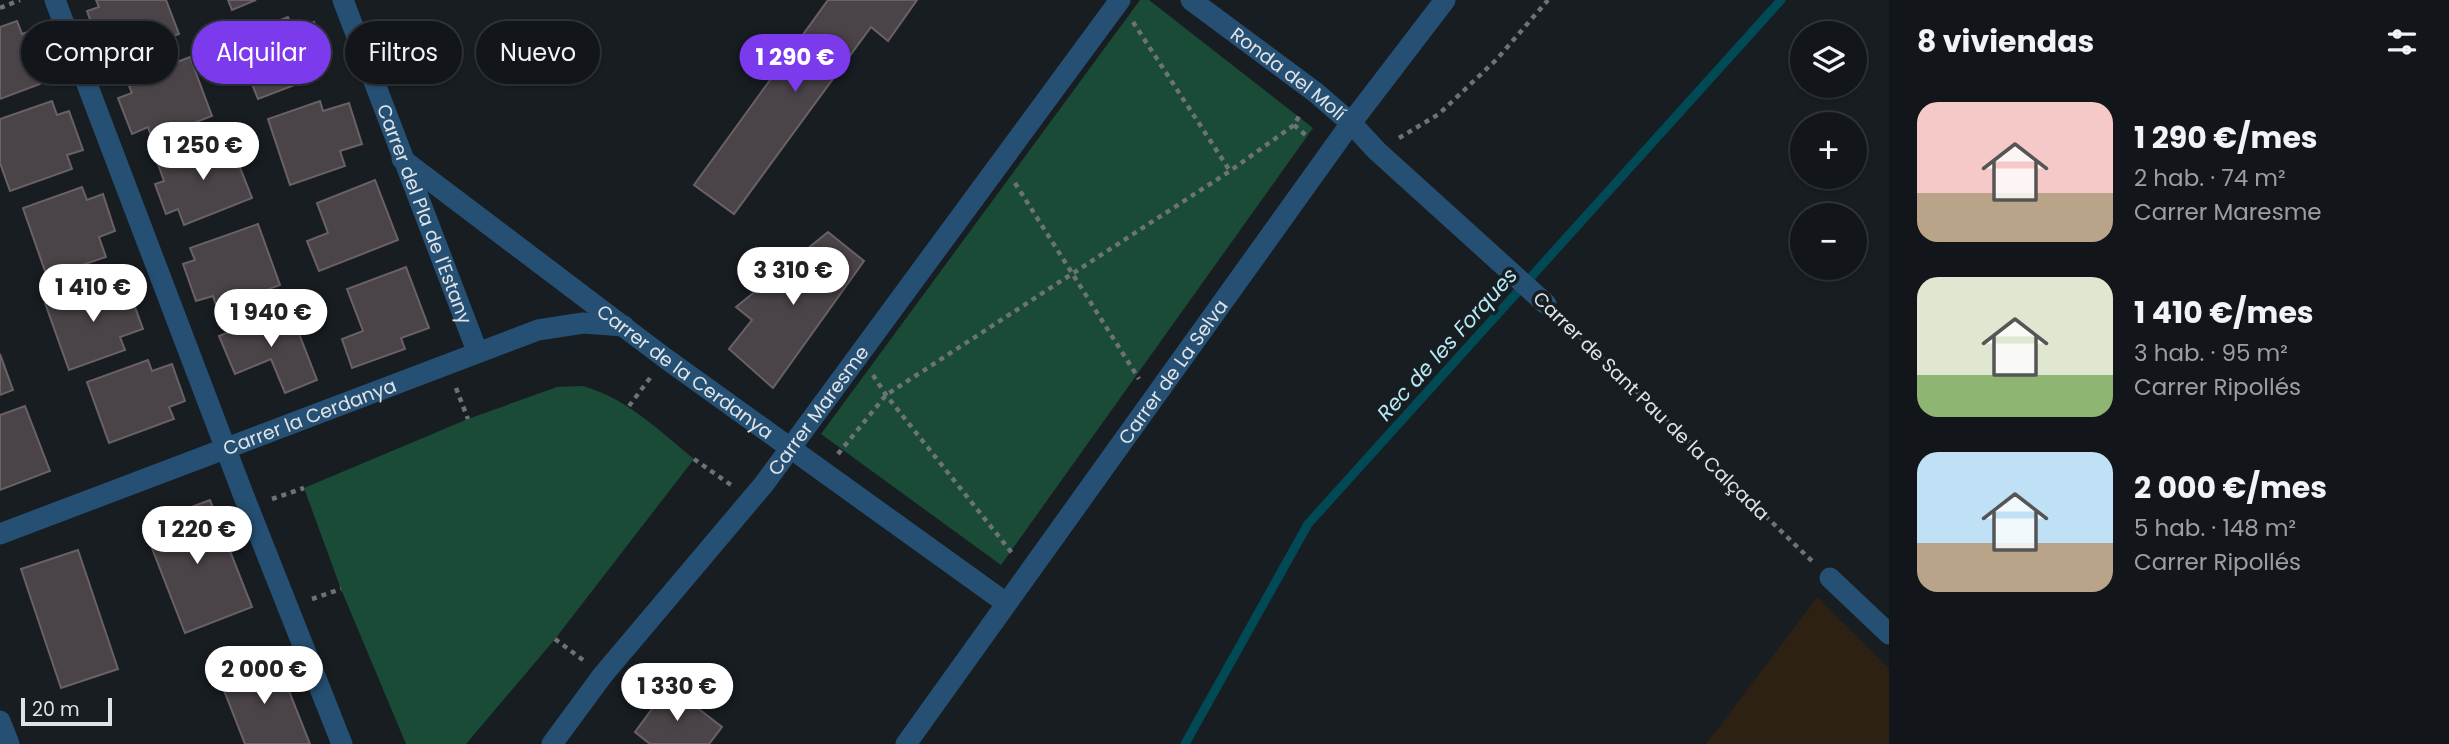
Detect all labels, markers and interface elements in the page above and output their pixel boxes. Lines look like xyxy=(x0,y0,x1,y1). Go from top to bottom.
street label: Ronda del Molí xyxy=(1225,20,1352,127)
text: 8 viviendas xyxy=(1917,20,2094,63)
chip: Comprar xyxy=(21,21,178,84)
chip: Alquilar xyxy=(192,21,331,84)
chip: Filtros xyxy=(345,21,462,84)
chip: Nuevo xyxy=(476,21,600,84)
map controls xyxy=(1790,21,1867,280)
button: layers xyxy=(1790,21,1867,98)
icon: filters xyxy=(2383,23,2421,61)
pin: 1 290 € xyxy=(730,34,860,94)
text: 1 290 € xyxy=(756,41,834,73)
street label: Carrer del Pla de l'Estany xyxy=(370,100,479,328)
button: + xyxy=(1790,112,1867,189)
text: 1 290 €/mes xyxy=(2134,116,2318,159)
pin: 1 250 € xyxy=(138,122,268,182)
text: 1 250 € xyxy=(163,129,243,161)
icon: home xyxy=(1973,130,2057,214)
text: 2 hab. · 74 m² xyxy=(2134,162,2286,194)
text: Carrer Maresme xyxy=(2134,196,2322,228)
button: − xyxy=(1790,203,1867,280)
pin: 3 310 € xyxy=(728,247,858,307)
text: 3 310 € xyxy=(753,254,833,286)
water label: Rec de les Forques xyxy=(1370,261,1524,427)
pin: 1 410 € xyxy=(28,264,158,324)
text: 1 410 € xyxy=(55,271,131,303)
street label: Carrer de Sant Pau de la Calçada xyxy=(1527,285,1775,527)
pin: 1 940 € xyxy=(206,290,336,349)
text: 1 410 €/mes xyxy=(2134,291,2314,334)
street label: Carrer de La Selva xyxy=(1112,294,1234,450)
text: 1 940 € xyxy=(230,296,312,328)
street label: Carrer de la Cerdanya xyxy=(591,298,779,445)
icon: home xyxy=(1973,305,2057,389)
text: 3 hab. · 95 m² xyxy=(2134,337,2288,369)
street label: Carrer Maresme xyxy=(761,340,875,481)
text: Carrer Ripollés xyxy=(2134,371,2301,403)
street label: Carrer la Cerdanya xyxy=(219,372,400,462)
text: 2 000 €/mes xyxy=(2134,466,2327,509)
icon: home xyxy=(1973,480,2057,564)
pin: 1 220 € xyxy=(132,506,262,566)
text: 5 hab. · 148 m² xyxy=(2134,512,2296,544)
text: 1 220 € xyxy=(158,513,236,545)
text: Carrer Ripollés xyxy=(2134,546,2301,578)
pin: 2 000 € xyxy=(199,646,329,706)
text: 2 000 € xyxy=(221,653,307,685)
pin: 1 330 € xyxy=(612,664,742,723)
text: 1 330 € xyxy=(637,670,717,702)
scale bar xyxy=(21,695,112,727)
text: 20 m xyxy=(32,696,80,723)

